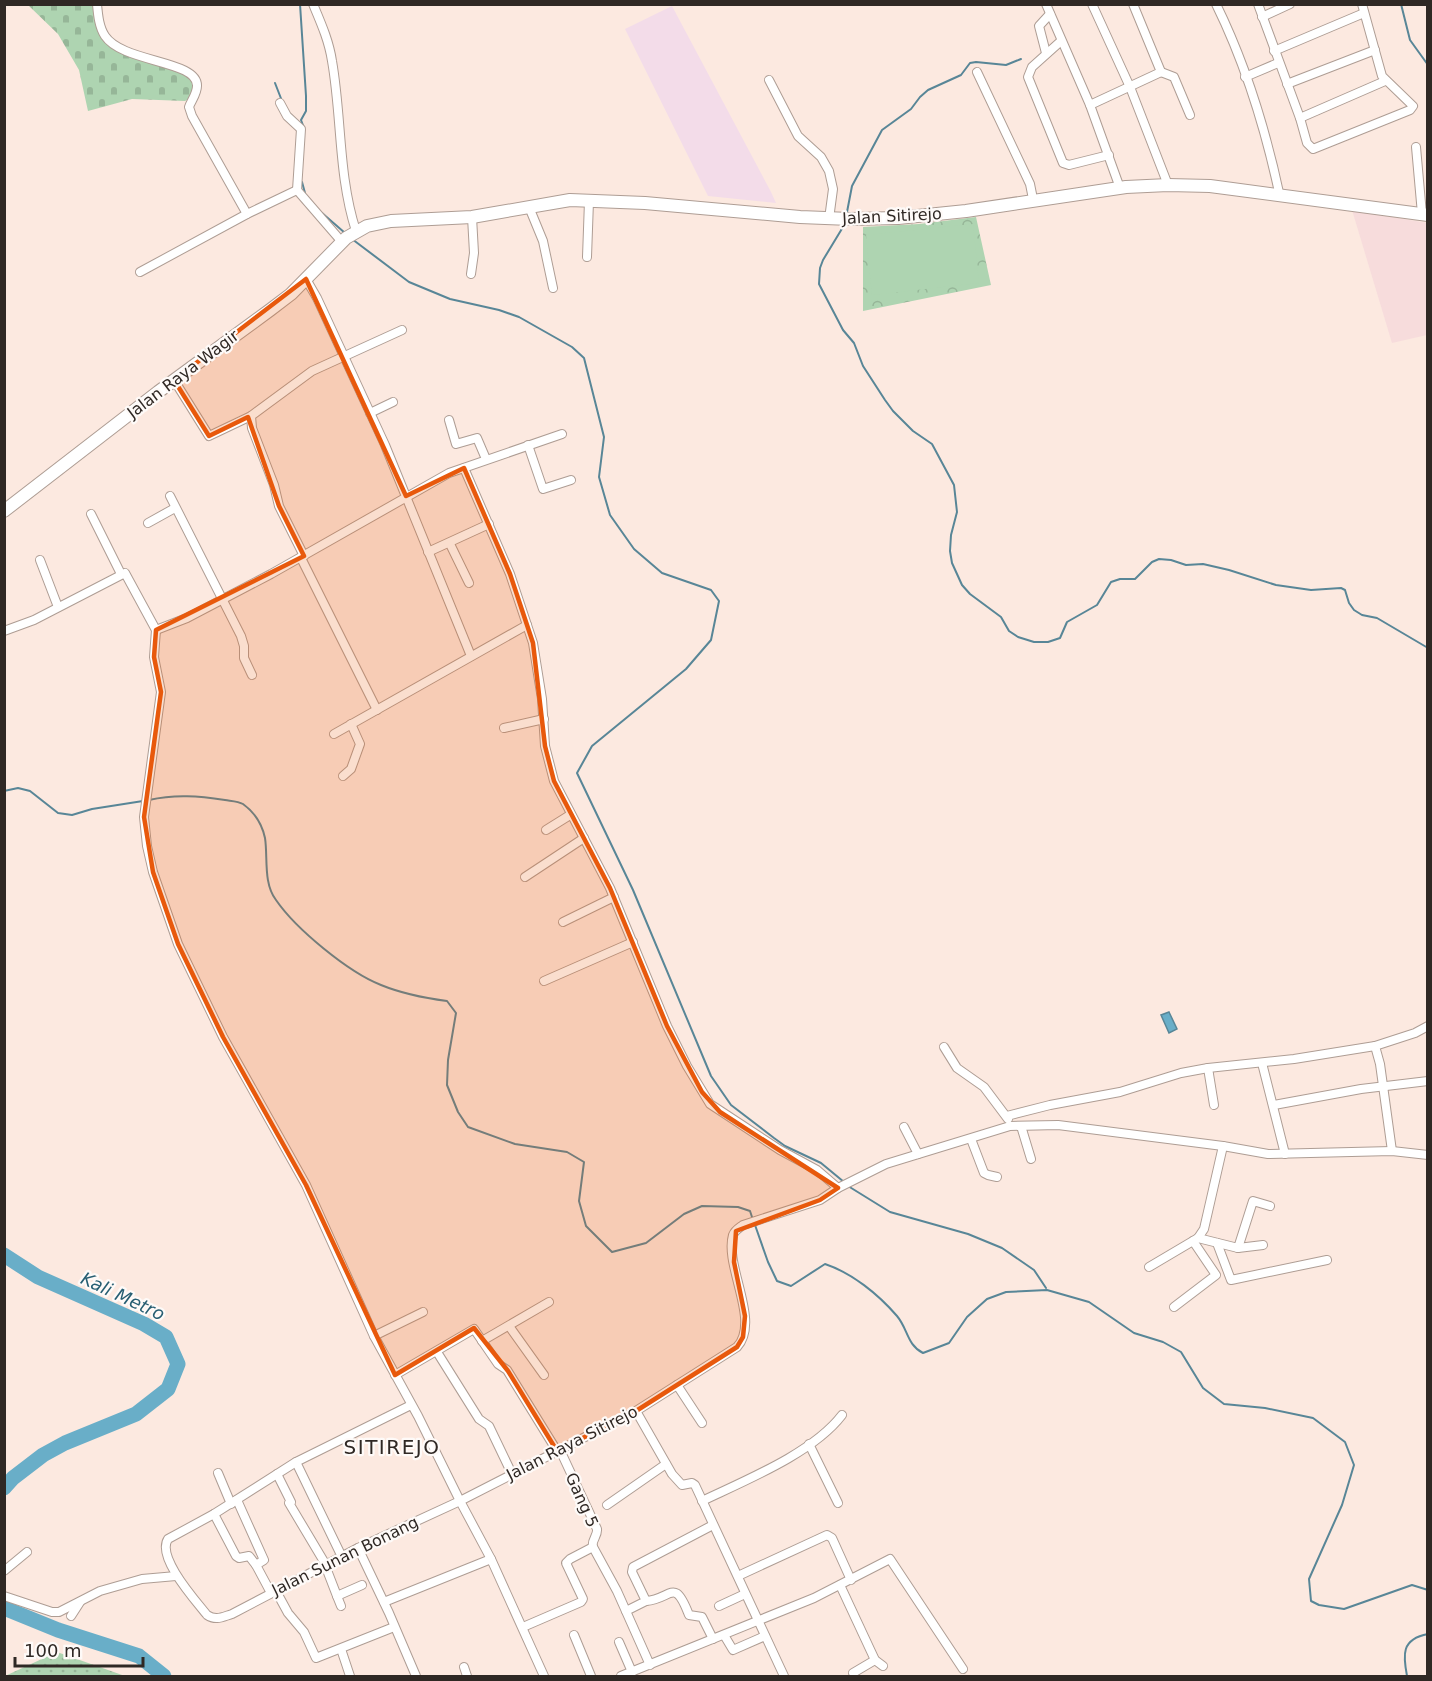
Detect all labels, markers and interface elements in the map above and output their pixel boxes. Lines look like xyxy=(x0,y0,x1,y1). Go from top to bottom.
street label: Jalan Sitirejo xyxy=(841,204,942,228)
street label: Jalan Raya Wagir xyxy=(123,326,243,423)
water label: Kali Metro xyxy=(78,1267,168,1325)
street label: Jalan Raya Sitirejo xyxy=(502,1402,641,1485)
district label: SITIREJO xyxy=(344,1435,440,1459)
street label: Gang 5 xyxy=(562,1470,602,1530)
street label: Jalan Sunan Bonang xyxy=(268,1512,421,1600)
scale bar xyxy=(15,1630,142,1668)
text: 100 m xyxy=(24,1640,82,1661)

